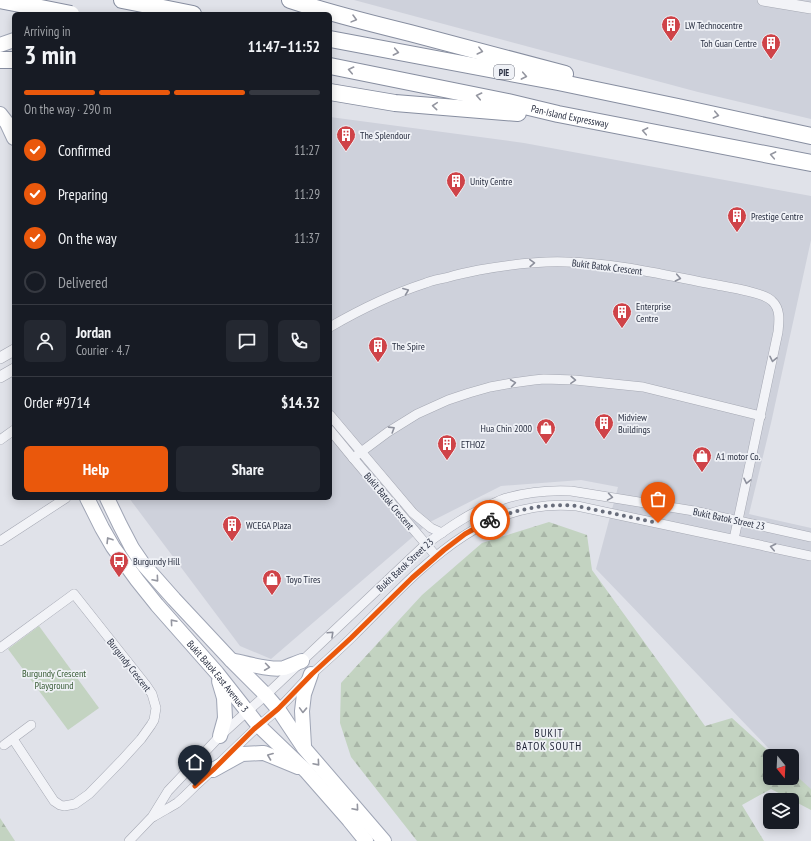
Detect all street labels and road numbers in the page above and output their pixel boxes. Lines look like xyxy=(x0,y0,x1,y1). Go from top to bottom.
road number: PIE xyxy=(494,65,514,79)
street label: Pan-Island Expressway xyxy=(530,101,610,130)
street label: Bukit Batok Crescent xyxy=(571,256,643,278)
street label: Bukit Batok Crescent xyxy=(361,470,417,532)
street label: Bukit Batok Street 23 xyxy=(692,505,766,533)
street label: Bukit Batok Street 23 xyxy=(374,535,436,595)
street label: Burgundy Crescent xyxy=(104,636,154,694)
street label: Bukit Batok East Avenue 3 xyxy=(184,637,252,715)

